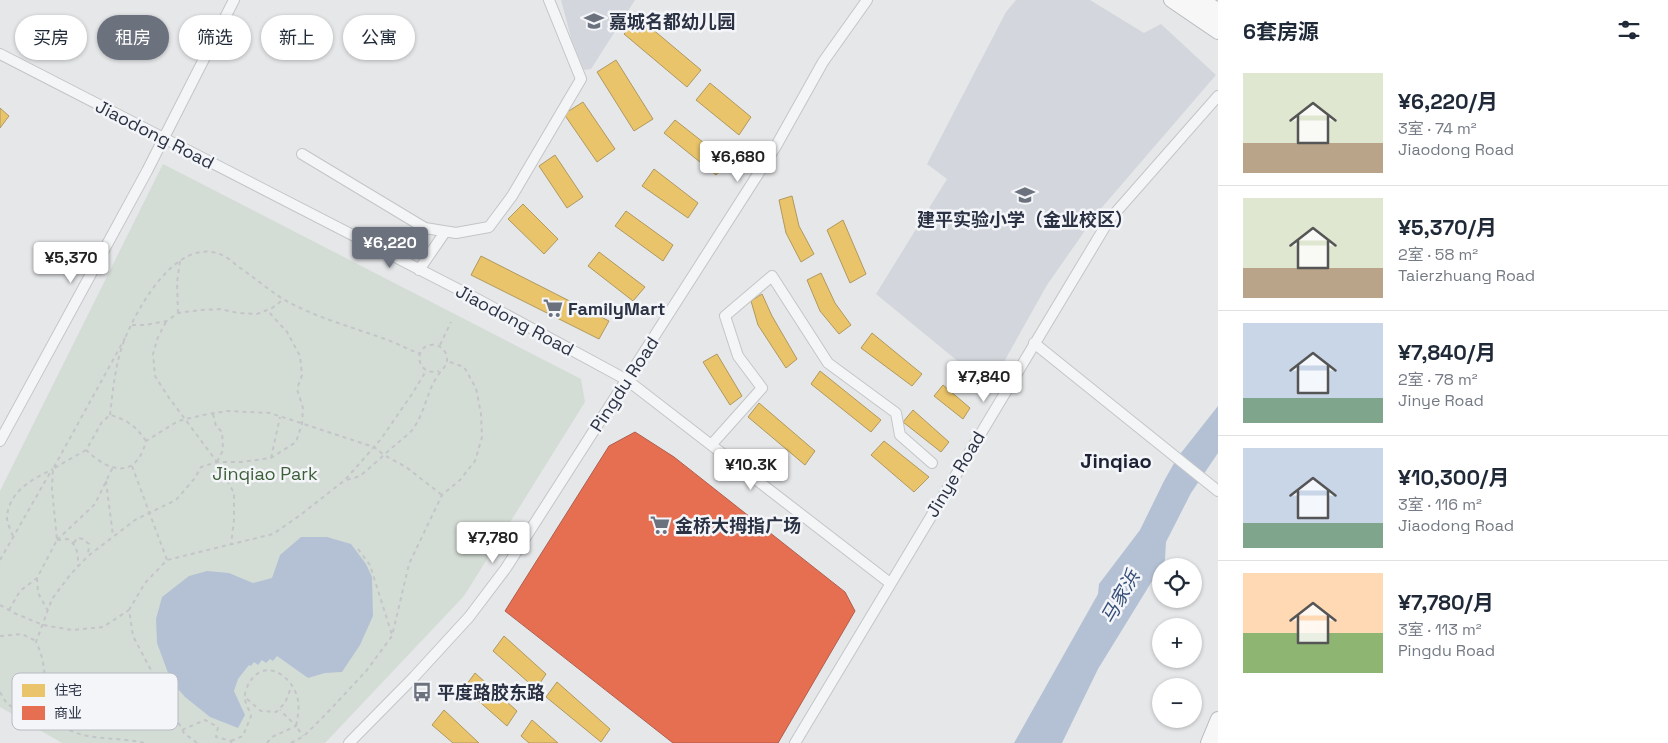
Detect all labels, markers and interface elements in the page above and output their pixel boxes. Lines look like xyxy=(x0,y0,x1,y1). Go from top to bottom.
school or university icon: 嘉城名都幼儿园 xyxy=(583,10,605,32)
place label: 嘉城名都幼儿园 xyxy=(609,10,735,33)
chip: 买房 xyxy=(15,15,87,60)
chip: 租房 xyxy=(97,15,169,60)
chip: 筛选 xyxy=(179,15,251,60)
chip: 新上 xyxy=(261,15,333,60)
chip: 公寓 xyxy=(343,15,415,60)
icon: filters xyxy=(1615,16,1643,44)
text: 6套房源 xyxy=(1243,18,1319,45)
text: ¥6,220/月 xyxy=(1398,88,1498,115)
icon: home xyxy=(1283,93,1343,153)
street label: Jiaodong Road xyxy=(92,94,218,174)
text: 3室 · 74 m² xyxy=(1398,118,1477,139)
text: Jiaodong Road xyxy=(1398,139,1514,160)
pin: ¥6,680 xyxy=(697,140,779,183)
text: ¥6,680 xyxy=(711,146,765,167)
school or university icon: 建平实验小学（金业校区） xyxy=(1014,184,1036,206)
place label: 建平实验小学（金业校区） xyxy=(917,208,1133,231)
text: ¥5,370/月 xyxy=(1398,214,1497,241)
icon: home xyxy=(1283,218,1343,278)
pin: ¥6,220 xyxy=(349,226,431,269)
text: ¥6,220 xyxy=(363,232,417,253)
pin: ¥5,370 xyxy=(30,242,112,284)
text: 2室 · 58 m² xyxy=(1398,244,1478,265)
text: ¥5,370 xyxy=(44,247,98,268)
text: Taierzhuang Road xyxy=(1398,265,1535,286)
street label: Jiaodong Road xyxy=(452,279,578,361)
supermarket icon: FamilyMart xyxy=(542,297,564,319)
place label: FamilyMart xyxy=(568,297,666,320)
street label: Pingdu Road xyxy=(585,332,663,436)
text: ¥7,840/月 xyxy=(1398,339,1496,366)
icon: home xyxy=(1283,343,1343,403)
pin: ¥7,840 xyxy=(943,360,1025,403)
text: ¥7,840 xyxy=(958,366,1010,387)
text: 2室 · 78 m² xyxy=(1398,369,1478,390)
text: Jinye Road xyxy=(1398,390,1484,411)
street label: Jinye Road xyxy=(920,427,990,521)
pin: ¥10.3K xyxy=(710,448,792,491)
district label: Jinqiao xyxy=(1080,448,1152,474)
text: ¥10.3K xyxy=(725,454,777,475)
park label: Jinqiao Park xyxy=(212,462,318,485)
text: ¥10,300/月 xyxy=(1398,464,1509,491)
icon: home xyxy=(1283,468,1343,528)
text: 3室 · 116 m² xyxy=(1398,494,1482,515)
supermarket icon: 金桥大拇指广场 xyxy=(649,514,671,536)
place label: 金桥大拇指广场 xyxy=(675,514,801,537)
text: Jiaodong Road xyxy=(1398,515,1514,536)
pin: ¥7,780 xyxy=(452,522,534,564)
text: ¥7,780 xyxy=(468,527,518,548)
map controls xyxy=(1152,558,1202,728)
button: locate xyxy=(1152,558,1202,608)
water label: 马家浜 xyxy=(1095,564,1146,628)
text: ¥7,780/月 xyxy=(1398,589,1494,616)
icon: home xyxy=(1283,593,1343,653)
button: + xyxy=(1152,618,1202,668)
text: 3室 · 113 m² xyxy=(1398,619,1482,640)
text: Pingdu Road xyxy=(1398,640,1495,661)
legend xyxy=(12,673,178,730)
button: − xyxy=(1152,678,1202,728)
text: 住宅 xyxy=(54,681,82,699)
bus stop icon: 平度路胶东路 xyxy=(411,681,433,703)
place label: 平度路胶东路 xyxy=(437,681,545,704)
text: 商业 xyxy=(54,704,82,722)

